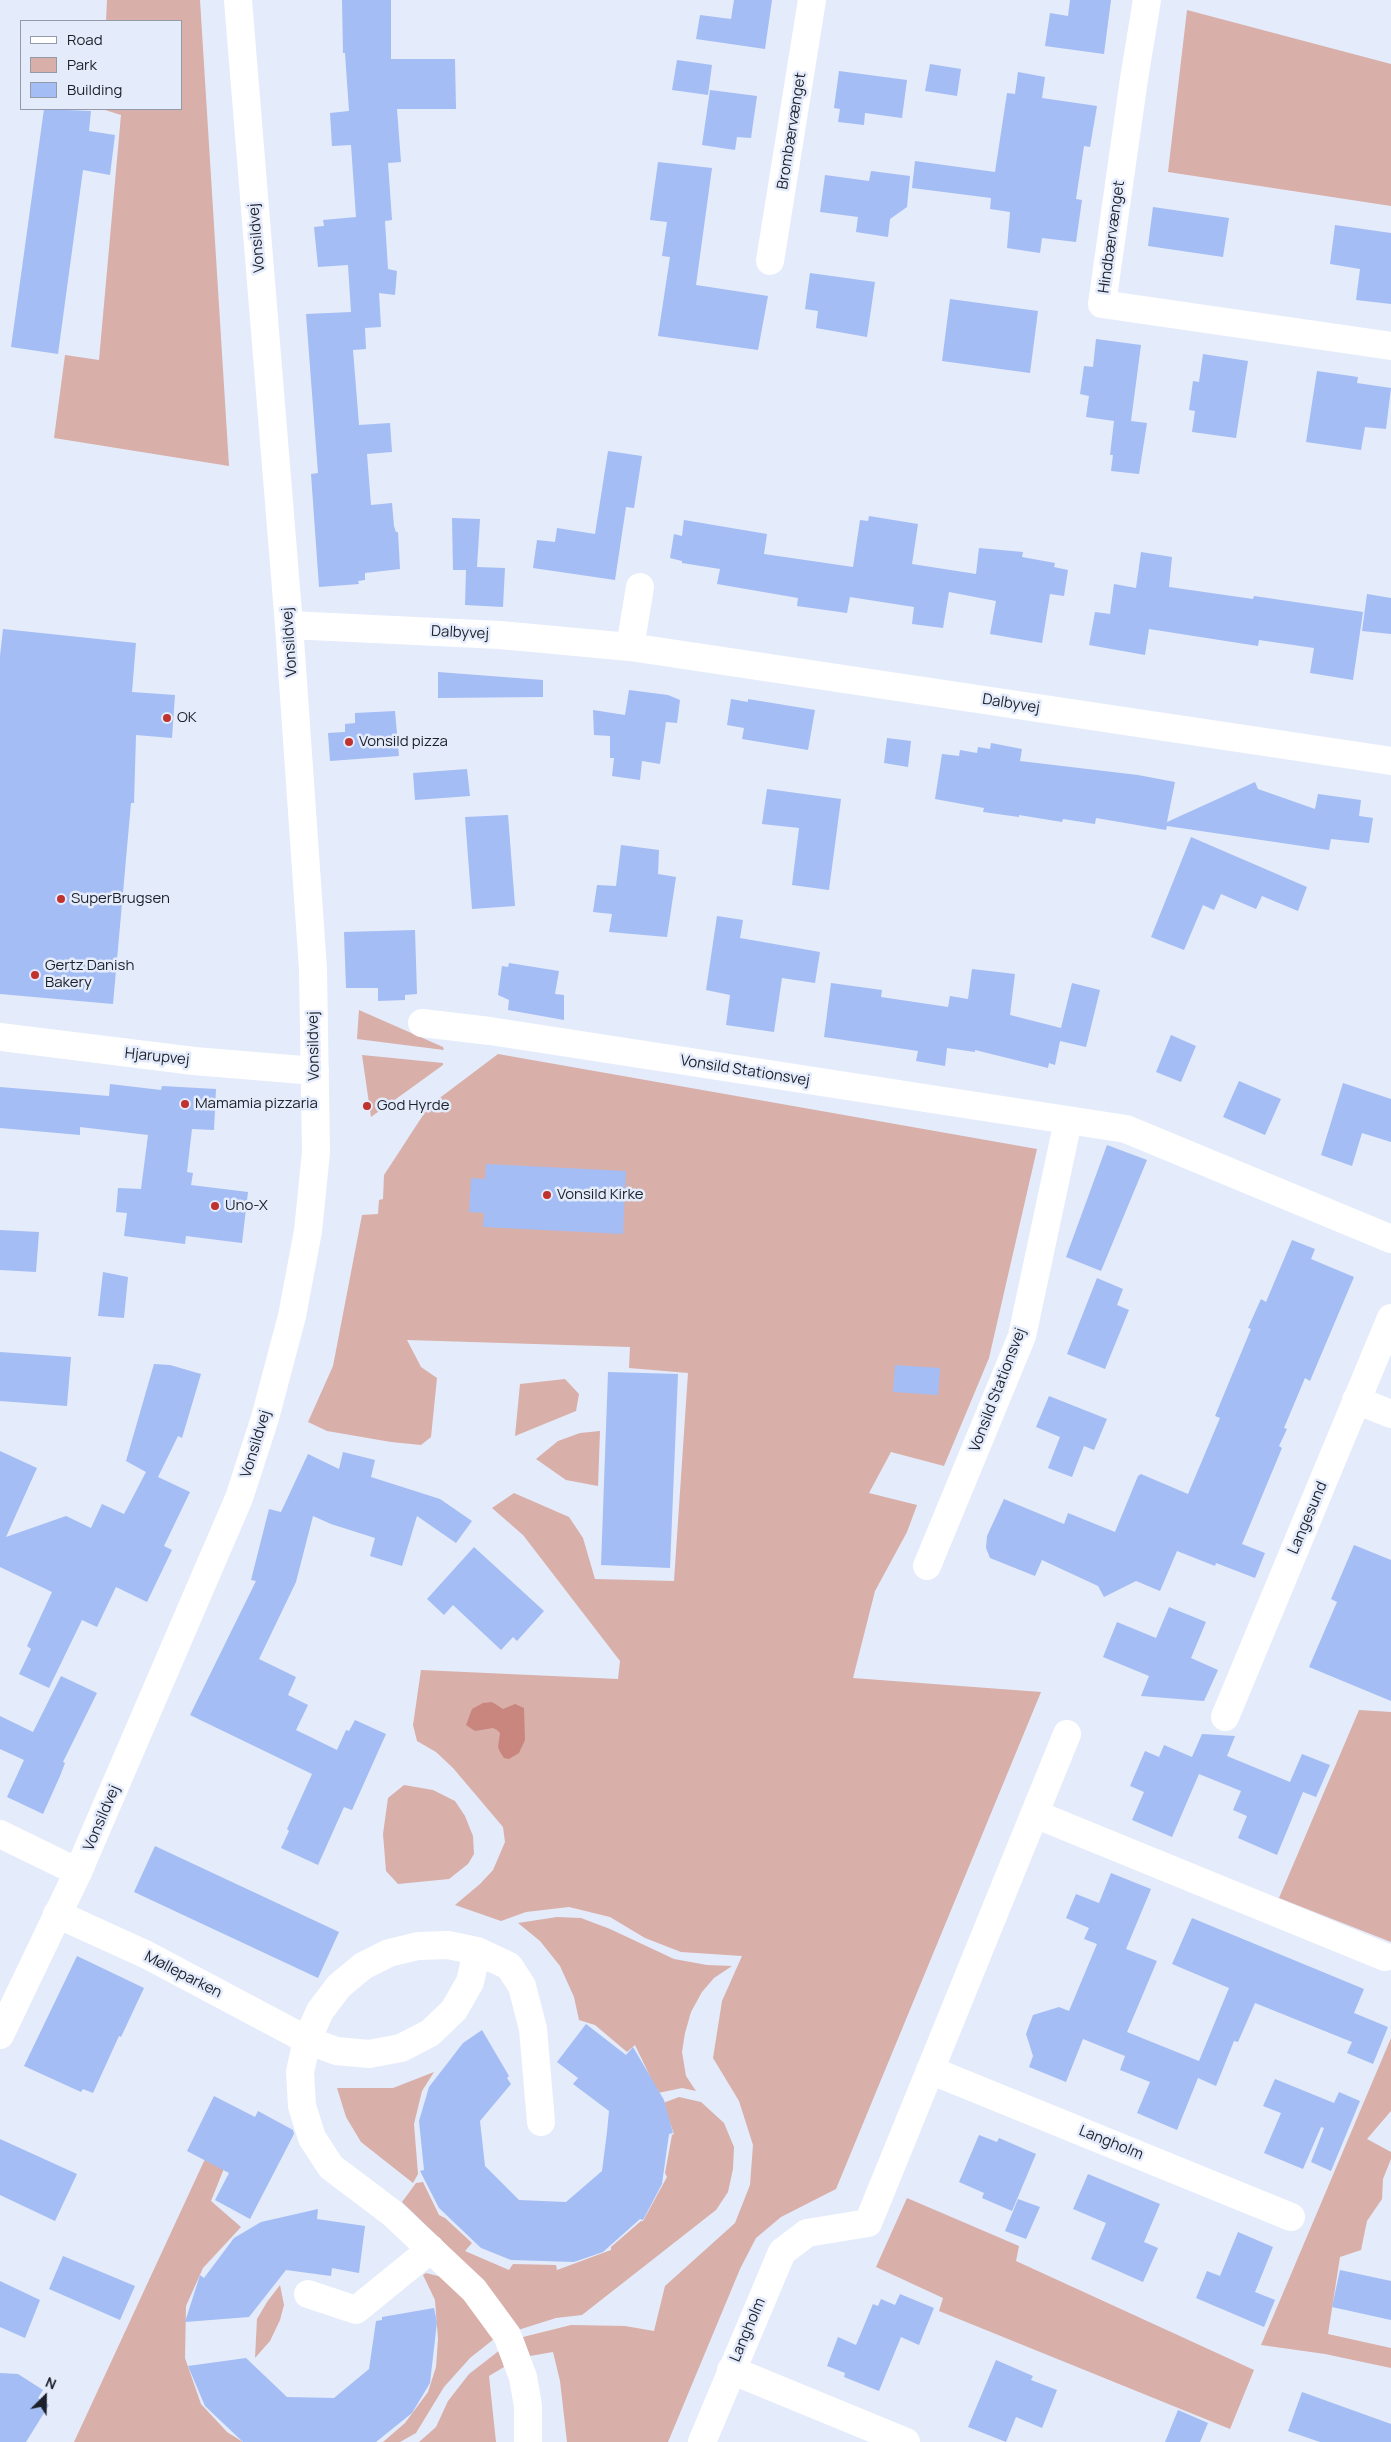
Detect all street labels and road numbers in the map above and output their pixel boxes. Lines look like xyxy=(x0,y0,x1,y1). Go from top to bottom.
street label: Brombærvænget xyxy=(774,71,810,191)
street label: Hindbærvænget xyxy=(1095,180,1129,294)
street label: Vonsildvej xyxy=(245,203,269,273)
street label: Vonsildvej xyxy=(279,607,301,677)
street label: Dalbyvej xyxy=(430,622,490,644)
street label: Dalbyvej xyxy=(981,691,1041,717)
street label: Vonsildvej xyxy=(304,1011,324,1081)
street label: Hjarupvej xyxy=(124,1045,190,1069)
street label: Vonsild Stationsvej xyxy=(679,1052,811,1090)
street label: Vonsild Stationsvej xyxy=(966,1326,1030,1454)
street label: Vonsildvej xyxy=(237,1408,275,1480)
street label: Langesund xyxy=(1285,1479,1331,1557)
street label: Vonsildvej xyxy=(80,1782,124,1854)
street label: Mølleparken xyxy=(141,1948,225,2002)
street label: Langholm xyxy=(1076,2122,1146,2164)
street label: Langholm xyxy=(726,2295,770,2365)

